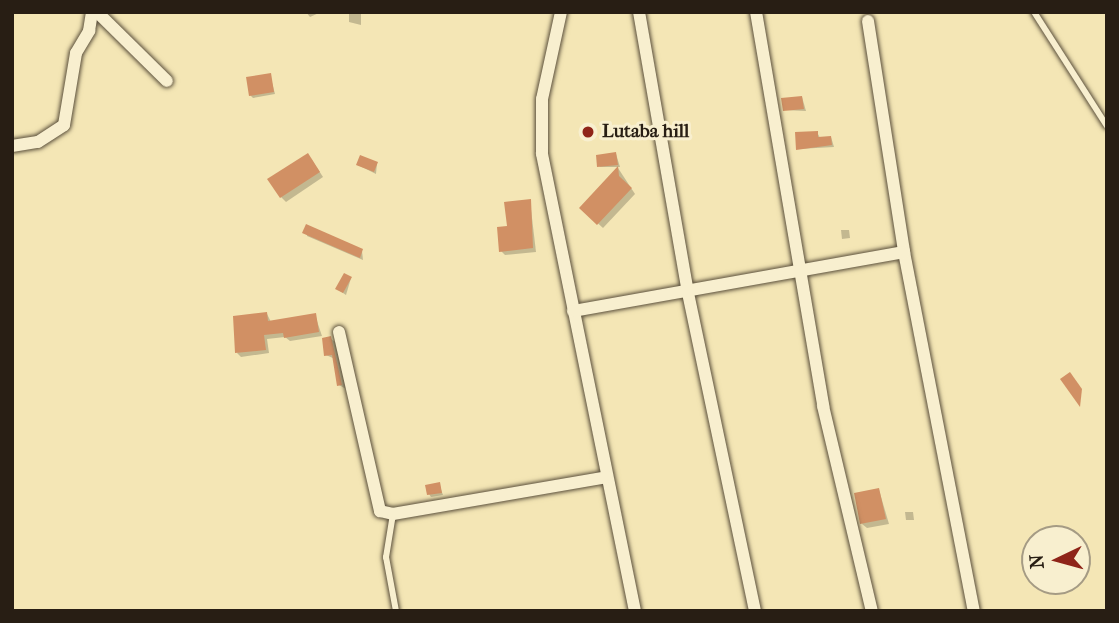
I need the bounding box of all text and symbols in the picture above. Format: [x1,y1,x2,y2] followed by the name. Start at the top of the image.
[602,121,689,143] place label: Lutaba hill
[580,124,596,140] marker: Lutaba hill
[1021,525,1091,595] north arrow
[1025,554,1049,570] text: N

